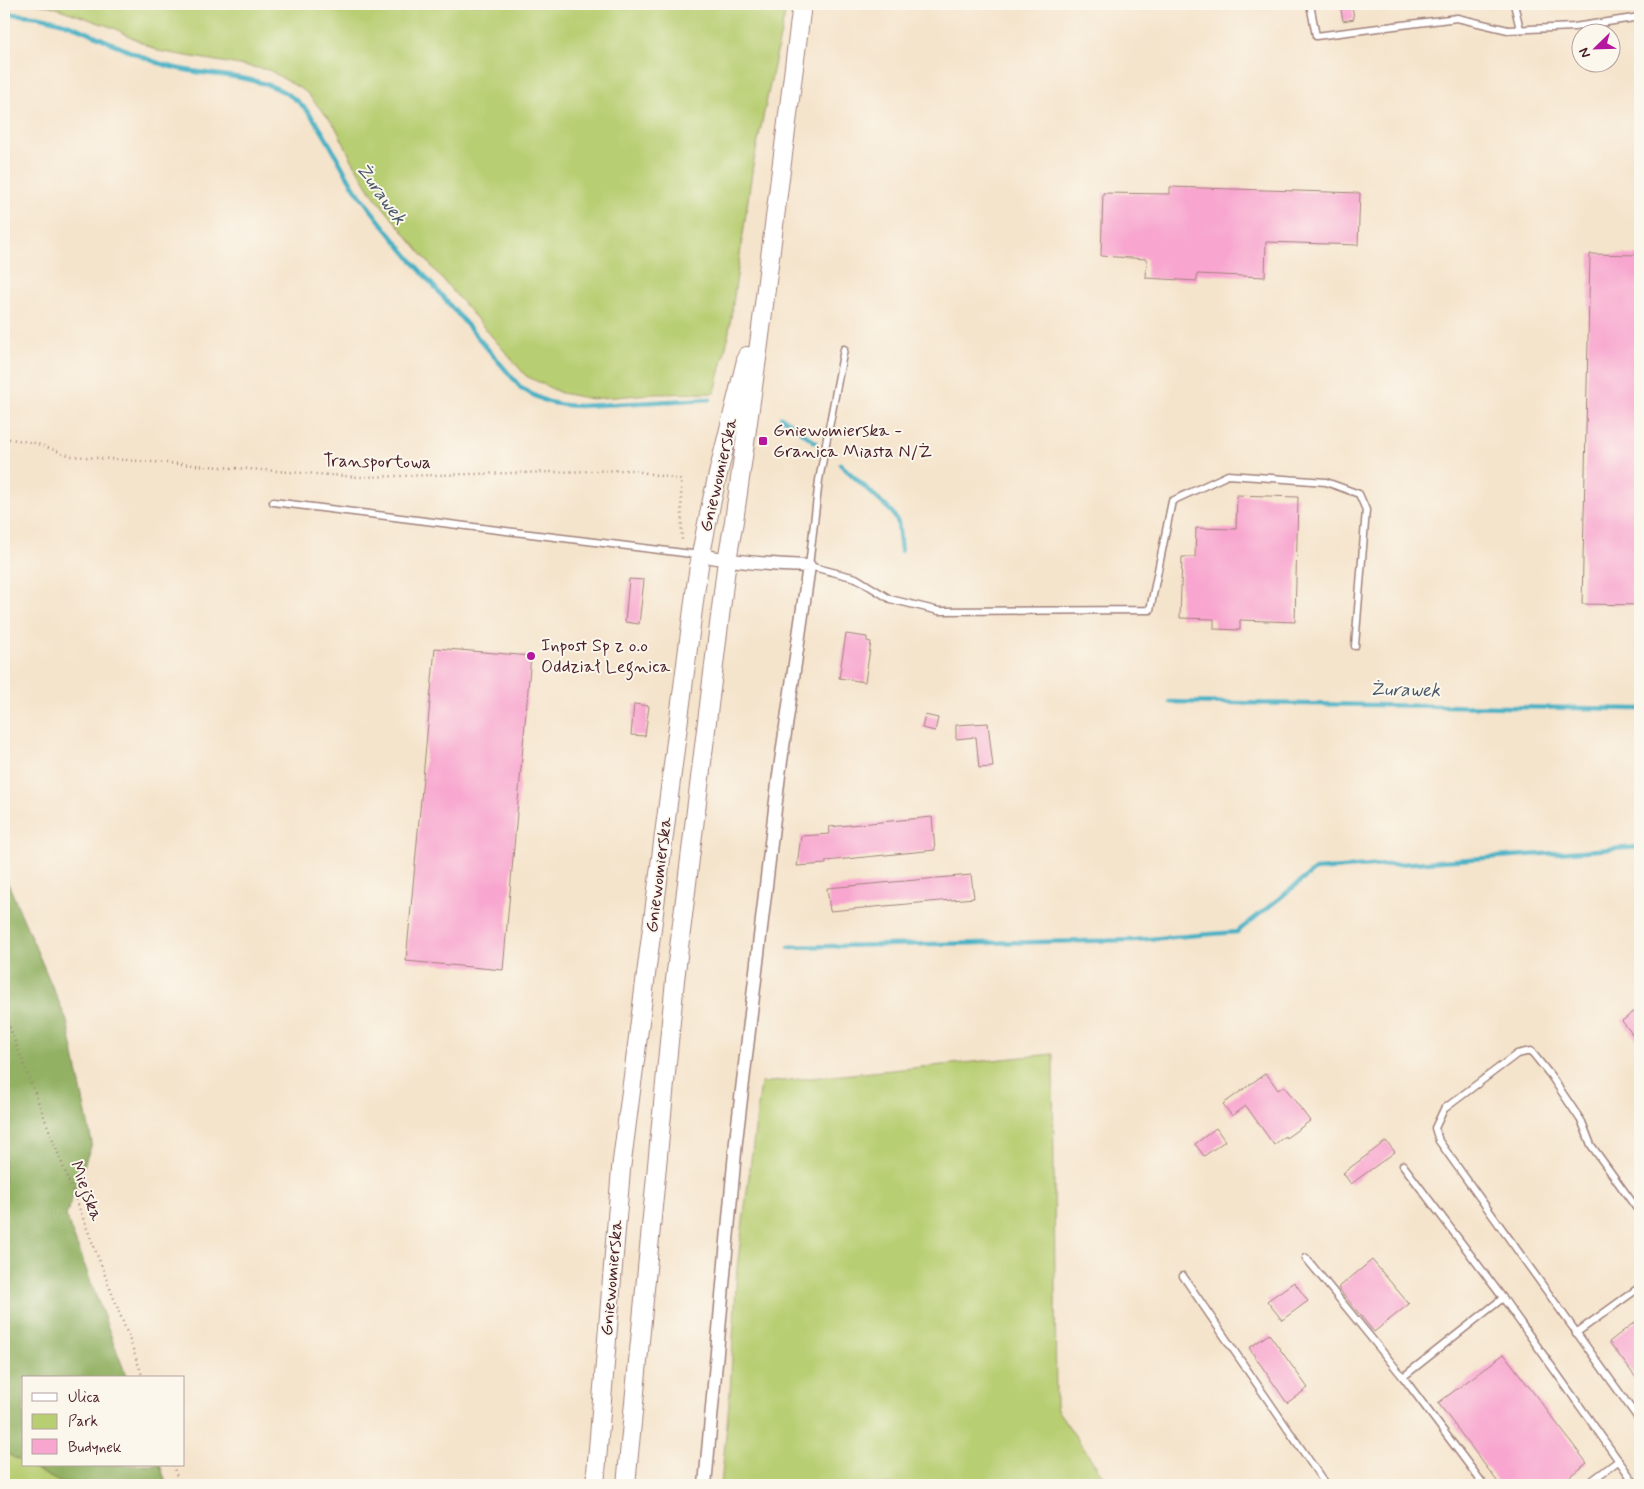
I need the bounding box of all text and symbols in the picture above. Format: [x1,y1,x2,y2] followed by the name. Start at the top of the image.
[1572,22,1622,72] north arrow
[1575,45,1595,60] text: N
[350,158,412,230] water label: Żurawek
[694,415,744,534] street label: Gniewomierska
[773,419,932,464] place label: Gniewomierska - Granica Miasta N/Ż
[757,435,769,447] marker: Gniewomierska - Granica Miasta N/Ż
[323,449,431,475] street label: Transportowa
[541,634,670,681] place label: Inpost Sp z o.o Oddział Legnica
[525,650,537,662] marker: Inpost Sp z o.o Oddział Legnica
[1369,677,1441,703] water label: Żurawek
[640,816,678,934] street label: Gniewomierska
[64,1158,108,1224] street label: Miejska
[595,1219,629,1337] street label: Gniewomierska
[22,1376,185,1466] legend
[68,1388,101,1408] text: Ulica
[68,1412,98,1432] text: Park
[68,1438,122,1458] text: Budynek

